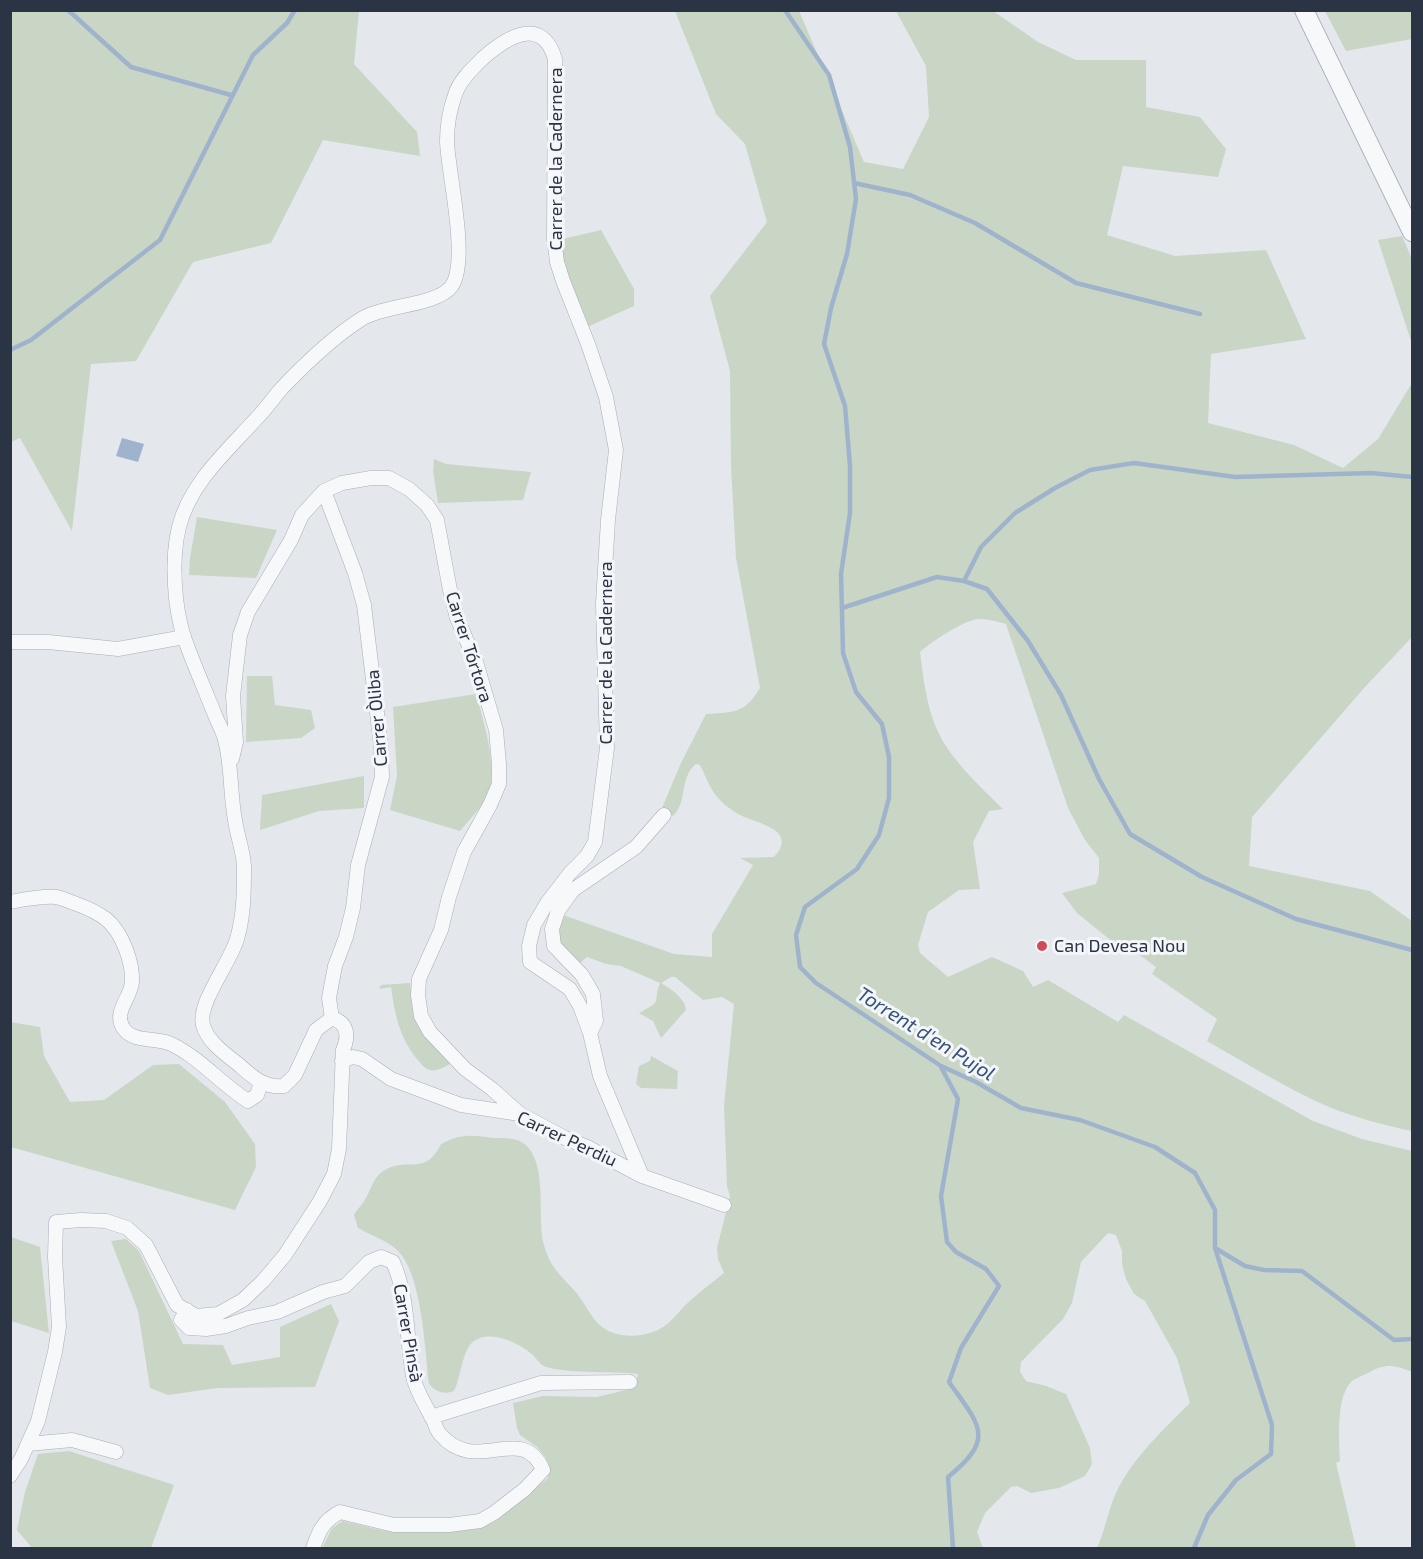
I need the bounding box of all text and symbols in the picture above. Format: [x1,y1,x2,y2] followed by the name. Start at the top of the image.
[545,67,567,251] street label: Carrer de la Cadernera
[595,561,617,745] street label: Carrer de la Cadernera
[441,589,497,705] street label: Carrer Tórtora
[362,669,392,767] street label: Carrer Òliba
[1054,935,1185,957] place label: Can Devesa Nou
[1035,939,1049,953] marker: Can Devesa Nou
[853,982,999,1086] water label: Torrent d'en Pujol
[514,1106,620,1172] street label: Carrer Perdiu
[389,1282,427,1384] street label: Carrer Pinsà

